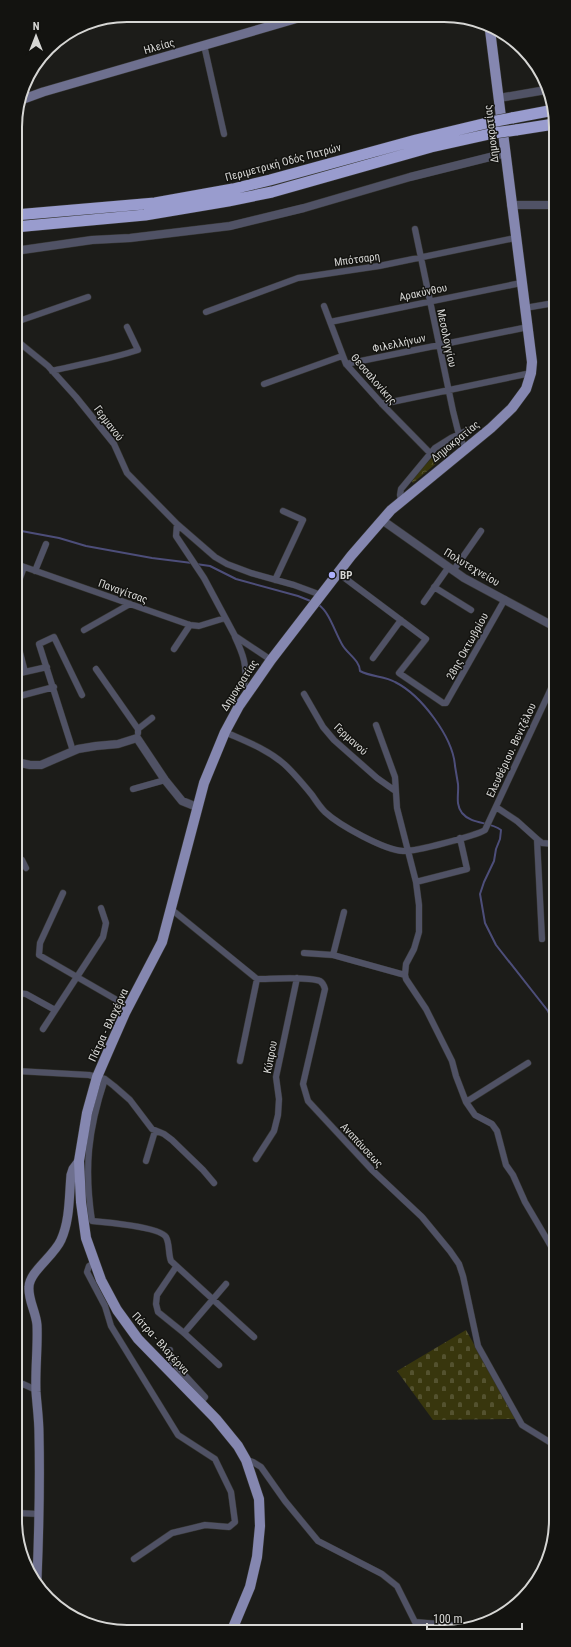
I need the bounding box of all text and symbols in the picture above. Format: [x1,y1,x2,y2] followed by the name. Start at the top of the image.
[16,16,56,56] north arrow
[33,20,40,33] text: N
[142,36,176,57] street label: Ηλείας
[481,104,502,164] street label: Δημοκρατίας
[224,141,343,184] street label: Περιμετρική Οδός Πατρών
[333,250,381,269] street label: Μπότσαρη
[398,281,448,304] street label: Αρακύνθου
[434,308,459,368] street label: Μεσολογγίου
[371,331,427,355] street label: Φιλελλήνων
[348,351,399,407] street label: Θεσσαλονίκης
[91,403,126,444] street label: Γερμανού
[428,418,482,465] street label: Δημοκρατίας
[442,546,502,589] street label: Πολυτεχνείου
[340,569,352,582] place label: BP
[327,570,337,580] marker: BP
[96,577,149,606] street label: Παναγίτσας
[444,611,491,682] street label: 28ης Οκτωβρίου
[218,657,261,713] street label: Δημοκρατίας
[484,701,539,799] street label: Ελευθέριου. Βενιζέλου
[331,721,370,758] street label: Γερμανού
[86,986,131,1064] street label: Πάτρα - Βλαχέρνα
[261,1040,280,1075] street label: Κύπρου
[338,1120,386,1170] street label: Αναπάυσεως
[129,1310,192,1377] street label: Πάτρα - Βλαχέρνα
[427,1605,522,1631] scale bar
[433,1612,463,1626] text: 100 m

